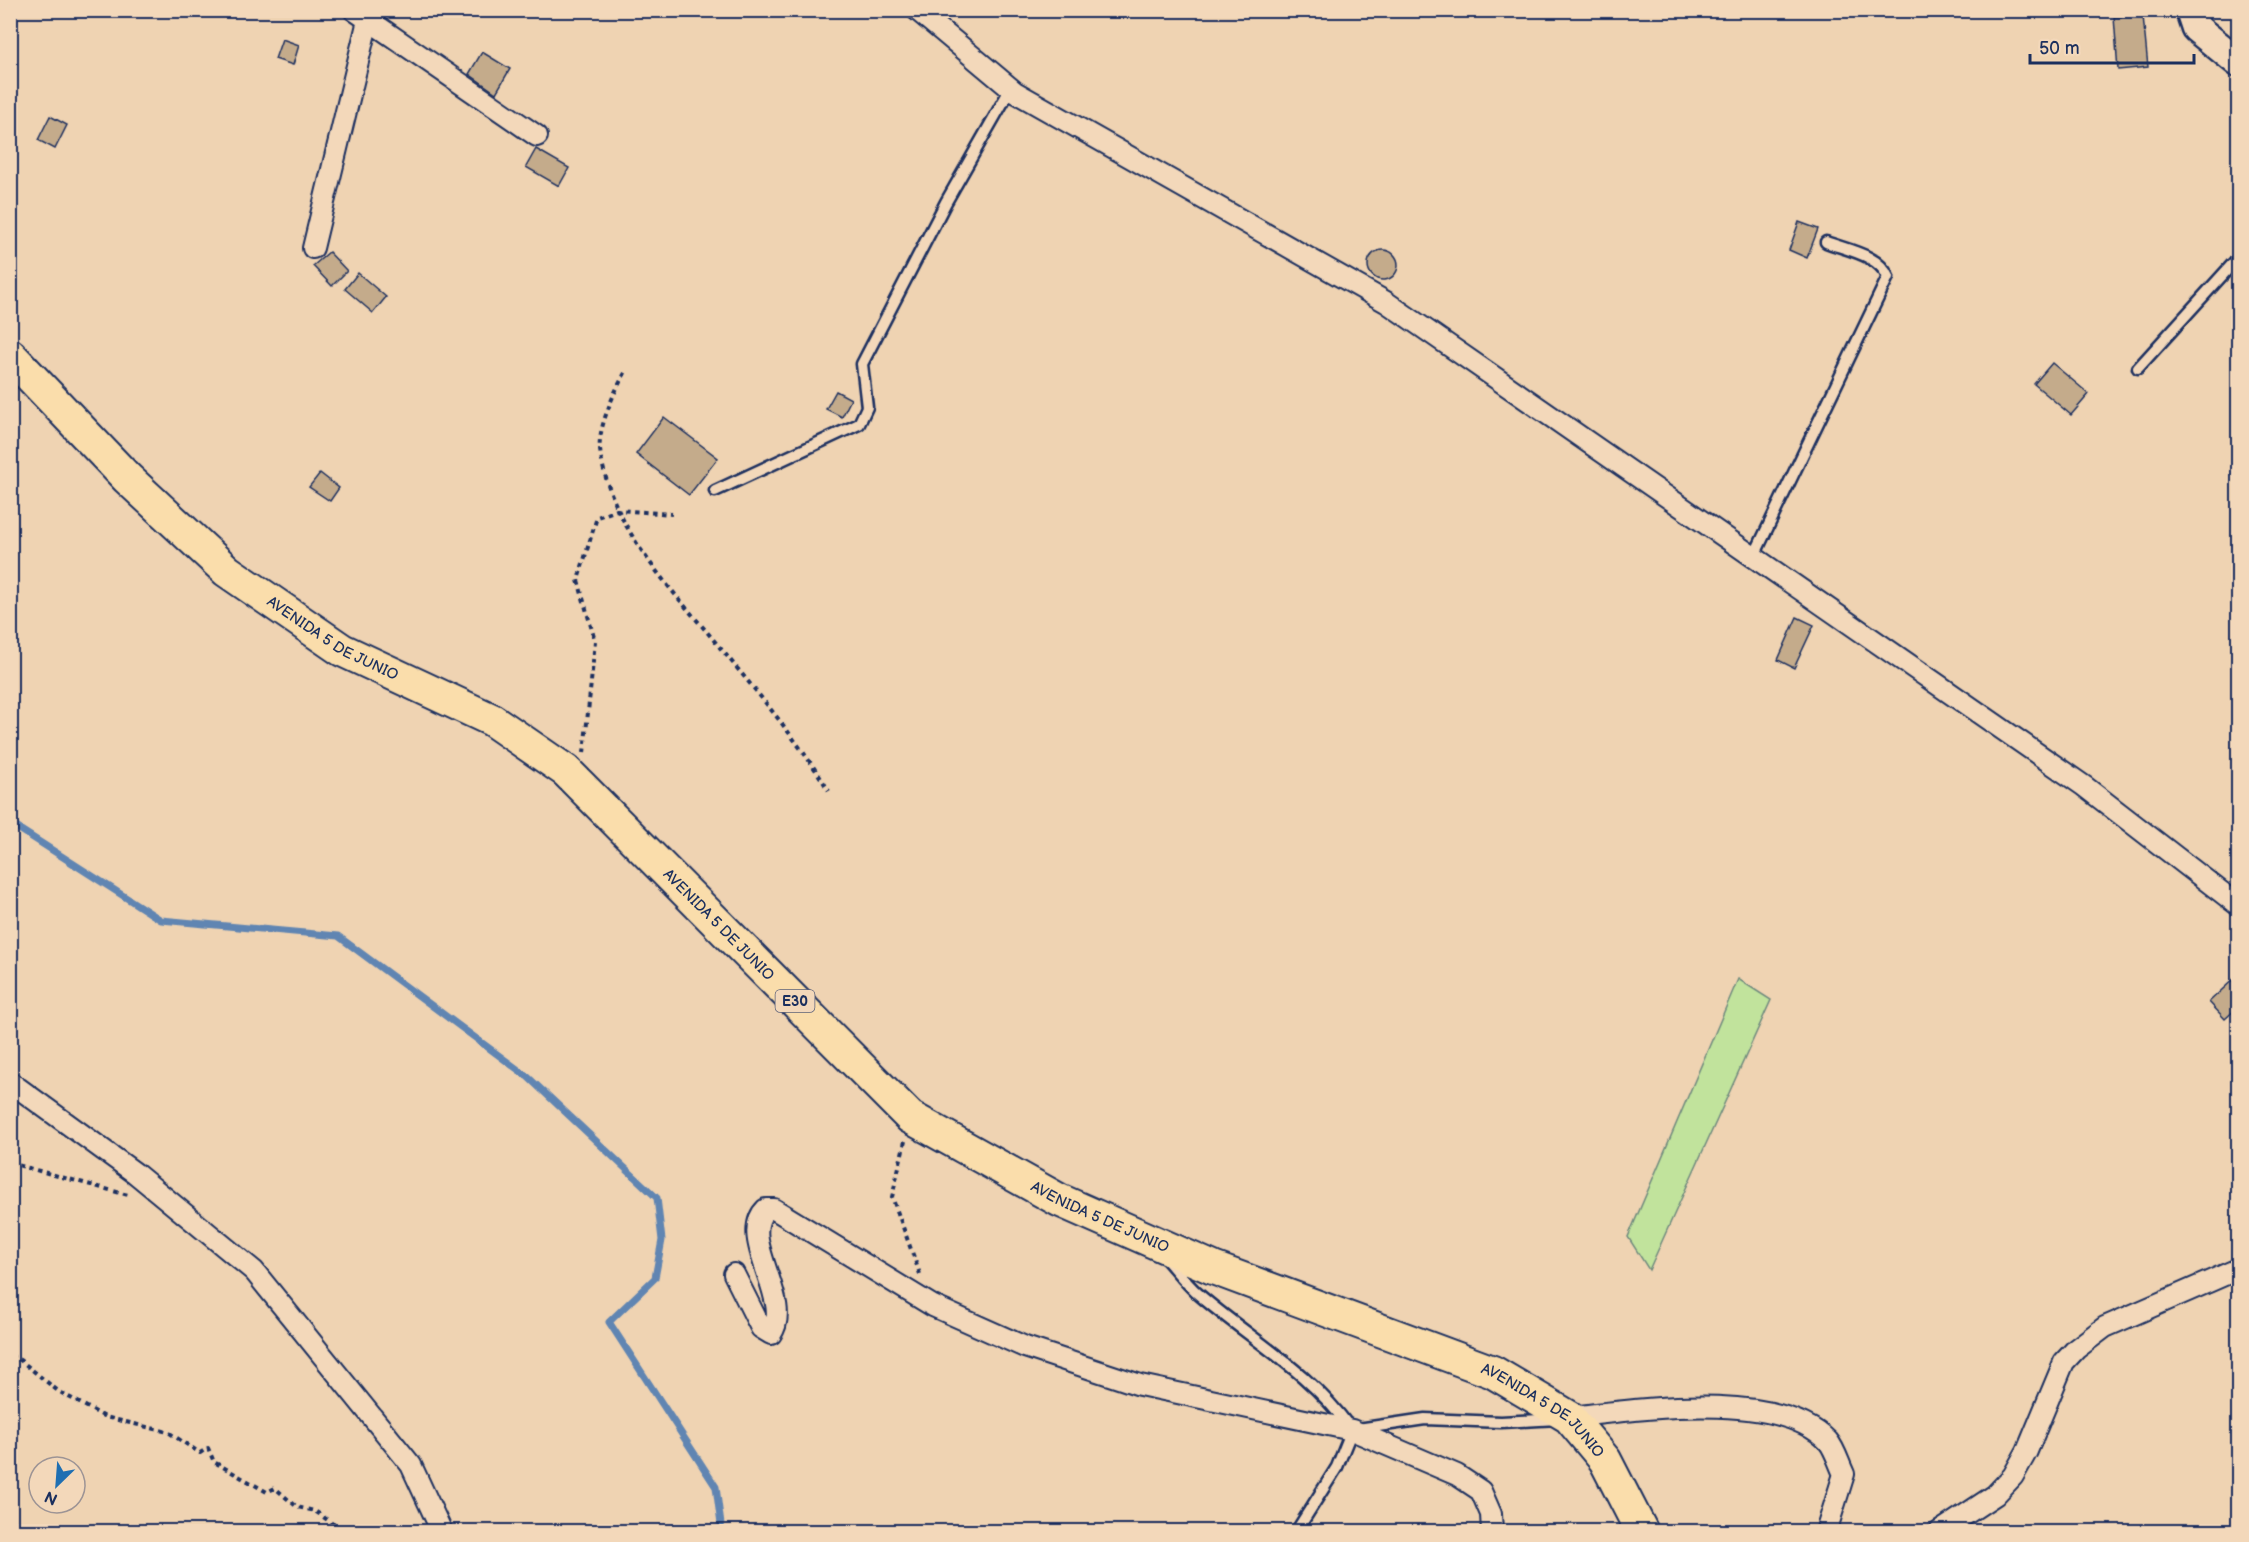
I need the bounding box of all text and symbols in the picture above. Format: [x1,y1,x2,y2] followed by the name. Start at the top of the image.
[2030,27,2194,65] scale bar
[2039,38,2080,59] text: 50 m
[263,592,401,685] street label: AVENIDA 5 DE JUNIO
[659,865,778,985] street label: AVENIDA 5 DE JUNIO
[776,990,814,1012] road number: E30
[1027,1177,1172,1257] street label: AVENIDA 5 DE JUNIO
[1479,1359,1608,1462] street label: AVENIDA 5 DE JUNIO
[27,1455,87,1515] north arrow
[42,1486,61,1508] text: N

